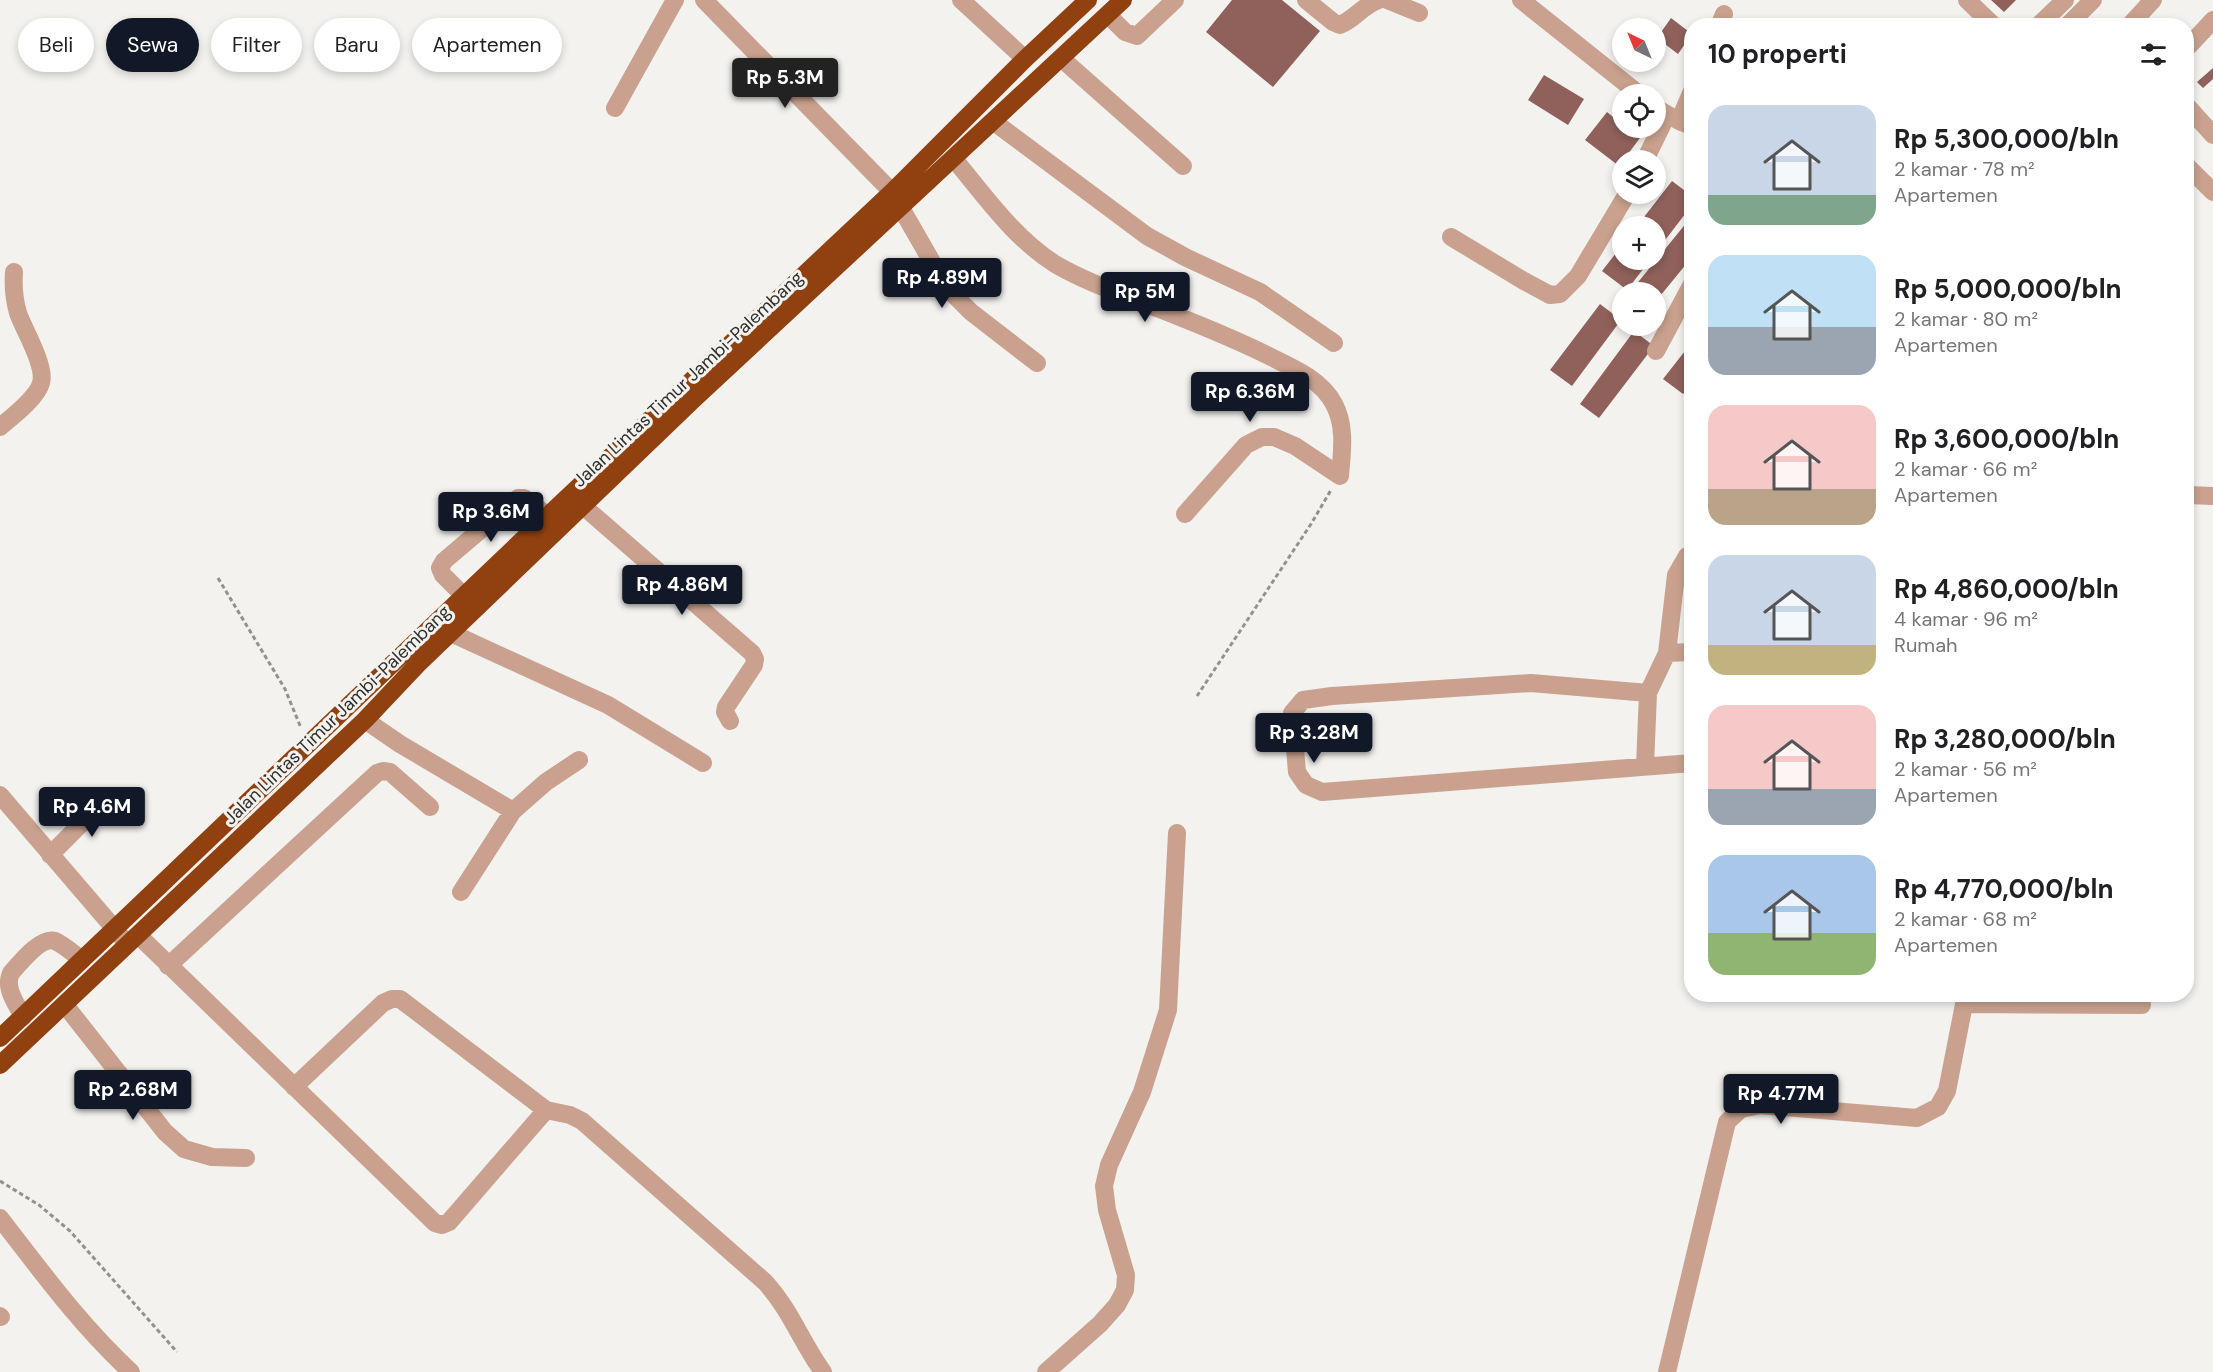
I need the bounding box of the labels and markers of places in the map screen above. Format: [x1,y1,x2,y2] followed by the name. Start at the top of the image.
[730,58,840,109] pin: Rp 5.3M
[880,258,1004,309] pin: Rp 4.89M
[1103,272,1187,323] pin: Rp 5M
[1188,372,1312,423] pin: Rp 6.36M
[436,492,546,543] pin: Rp 3.6M
[620,565,744,616] pin: Rp 4.86M
[1252,713,1376,764] pin: Rp 3.28M
[37,787,147,838] pin: Rp 4.6M
[71,1070,195,1121] pin: Rp 2.68M
[1719,1074,1843,1125] pin: Rp 4.77M

